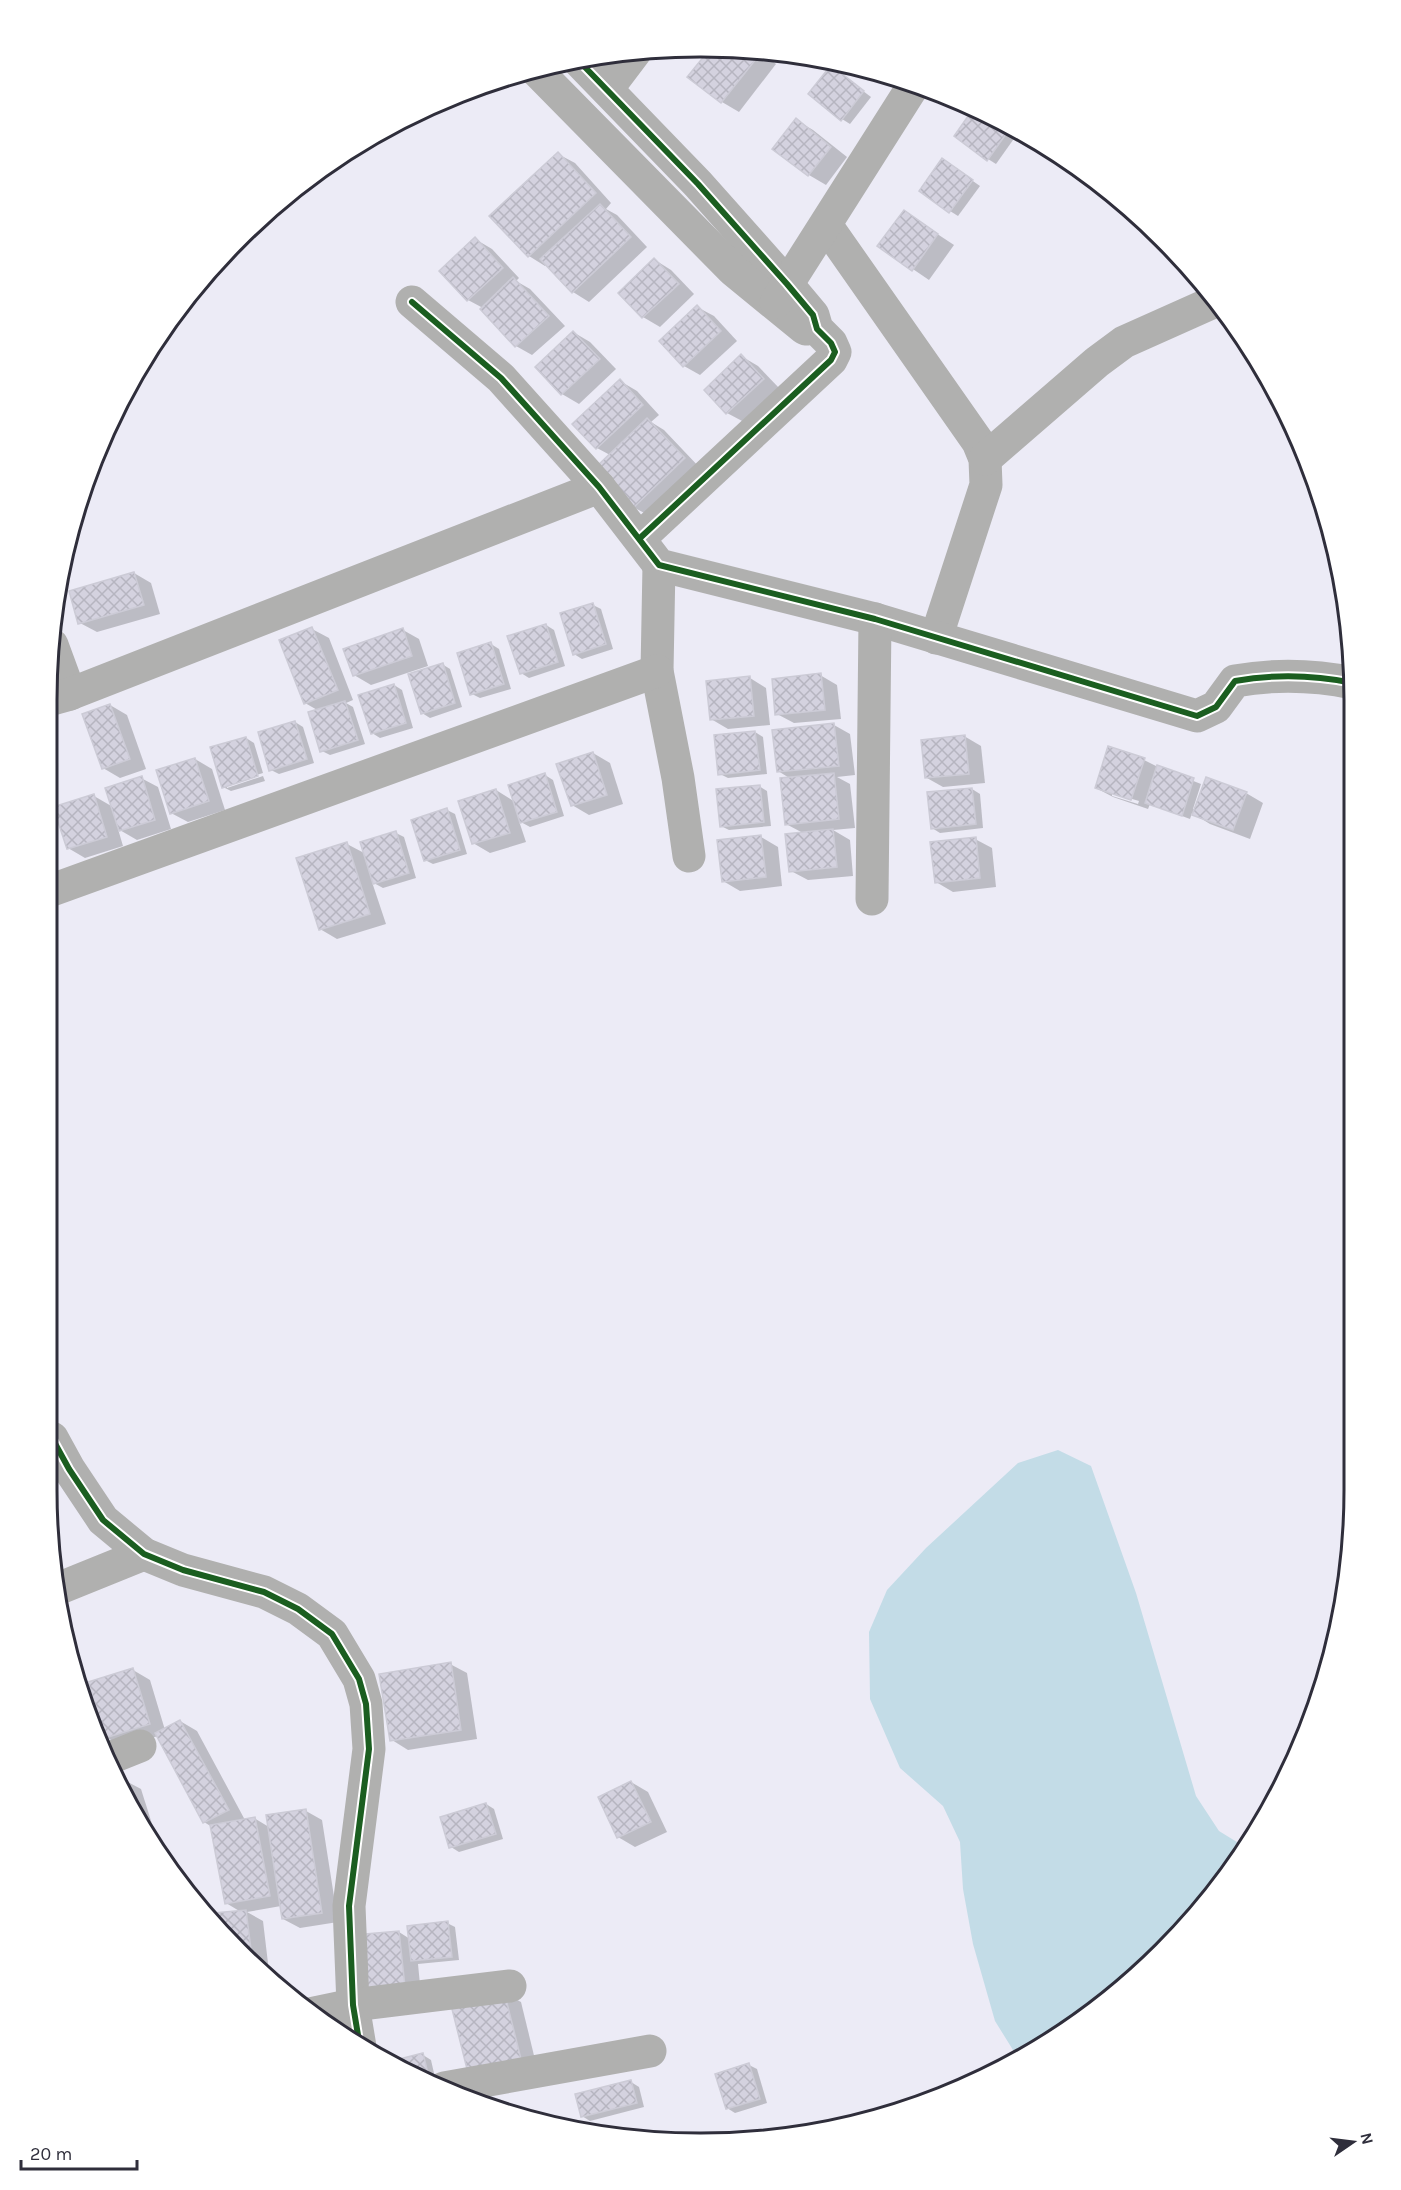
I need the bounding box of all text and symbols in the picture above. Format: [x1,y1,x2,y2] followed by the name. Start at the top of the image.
[1323,2112,1383,2172] north arrow
[1356,2131,1378,2146] text: N
[21,2133,136,2171] scale bar
[30,2143,72,2165] text: 20 m

